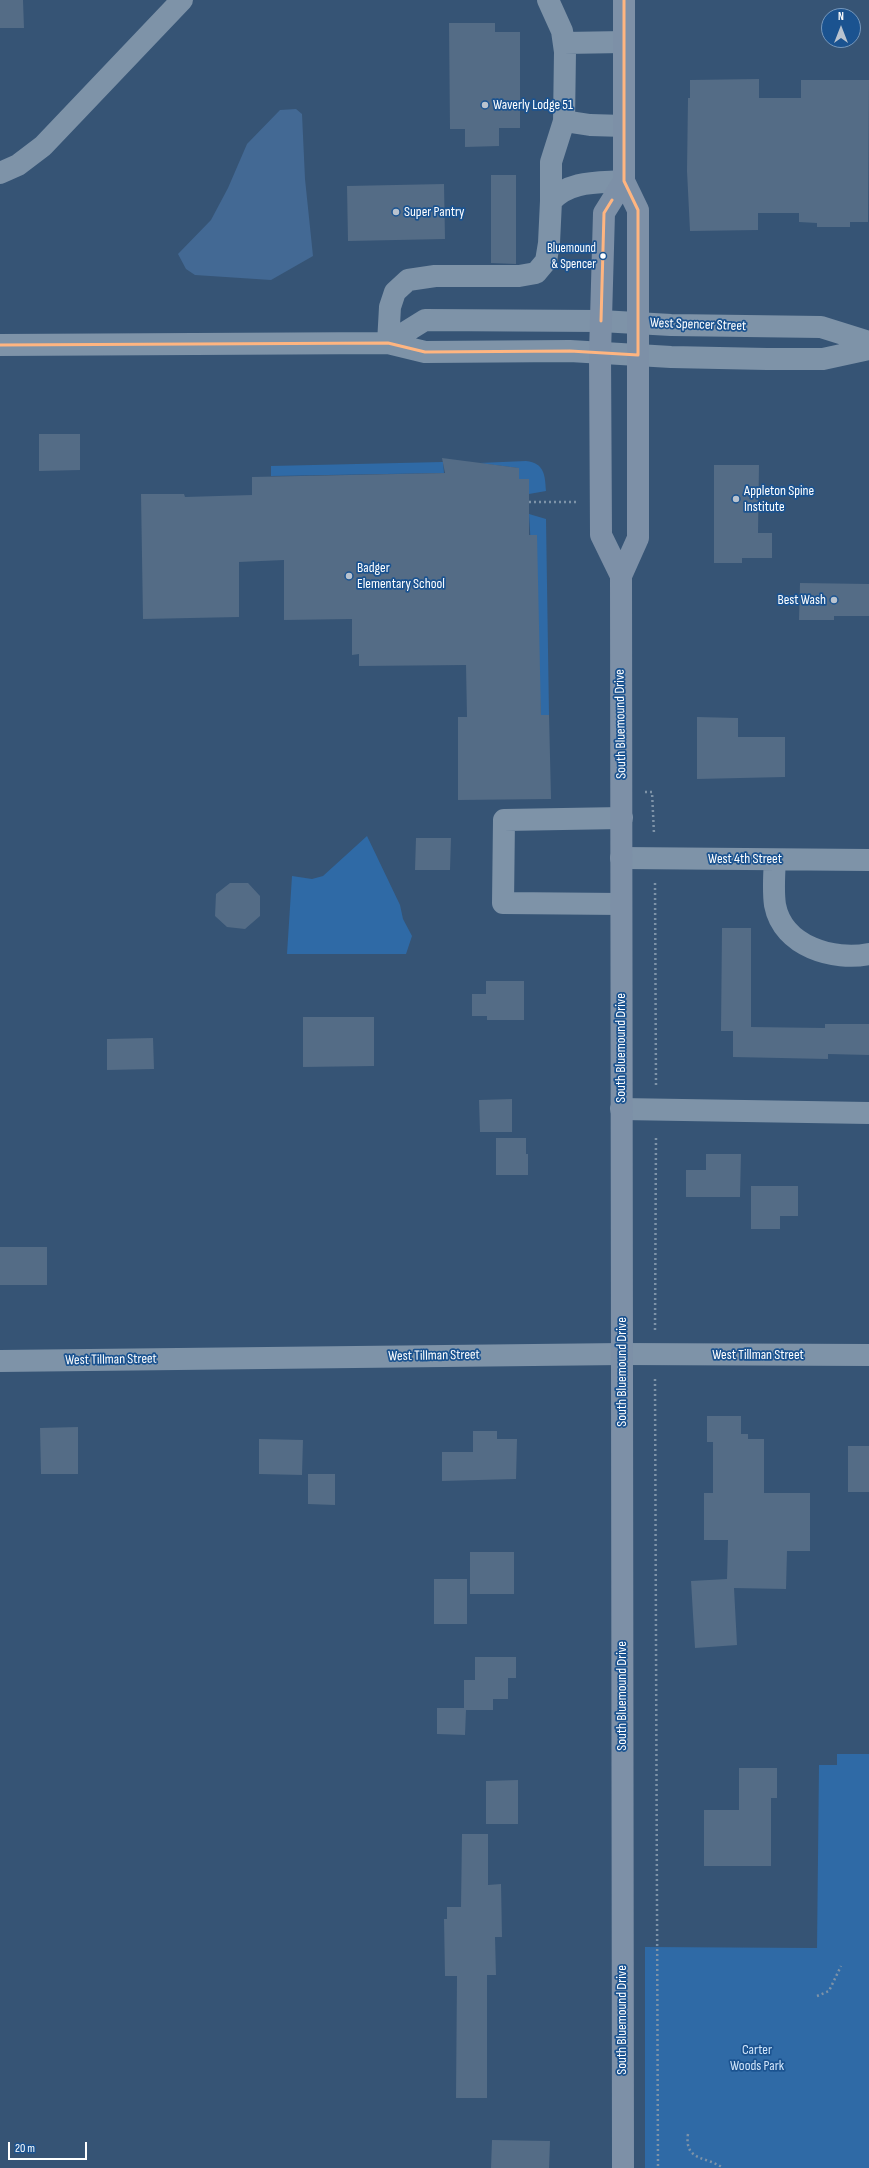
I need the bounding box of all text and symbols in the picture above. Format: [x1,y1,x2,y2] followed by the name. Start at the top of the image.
[821,8,861,48] north arrow
[838,10,844,23] text: N
[493,97,573,113] place label: Waverly Lodge 51
[480,100,490,110] marker: Waverly Lodge 51
[404,204,465,220] place label: Super Pantry
[391,207,401,217] marker: Super Pantry
[547,241,596,272] place label: Bluemound & Spencer
[598,251,608,261] marker: Bluemound & Spencer
[650,315,746,335] street label: West Spencer Street
[744,483,814,516] place label: Appleton Spine Institute
[731,494,741,504] marker: Appleton Spine Institute
[357,560,445,592] place label: Badger Elementary School
[344,571,354,581] marker: Badger Elementary School
[777,592,826,608] place label: Best Wash
[829,595,839,605] marker: Best Wash
[612,669,630,779] street label: South Bluemound Drive
[708,851,782,867] street label: West 4th Street
[613,993,629,1103] street label: South Bluemound Drive
[614,1317,630,1427] street label: South Bluemound Drive
[388,1347,480,1365] street label: West Tillman Street
[712,1347,804,1363] street label: West Tillman Street
[65,1351,157,1369] street label: West Tillman Street
[614,1641,630,1751] street label: South Bluemound Drive
[614,1965,630,2075] street label: South Bluemound Drive
[730,2042,784,2074] park label: Carter Woods Park
[10,2134,89,2160] scale bar
[15,2141,35,2156] text: 20 m

